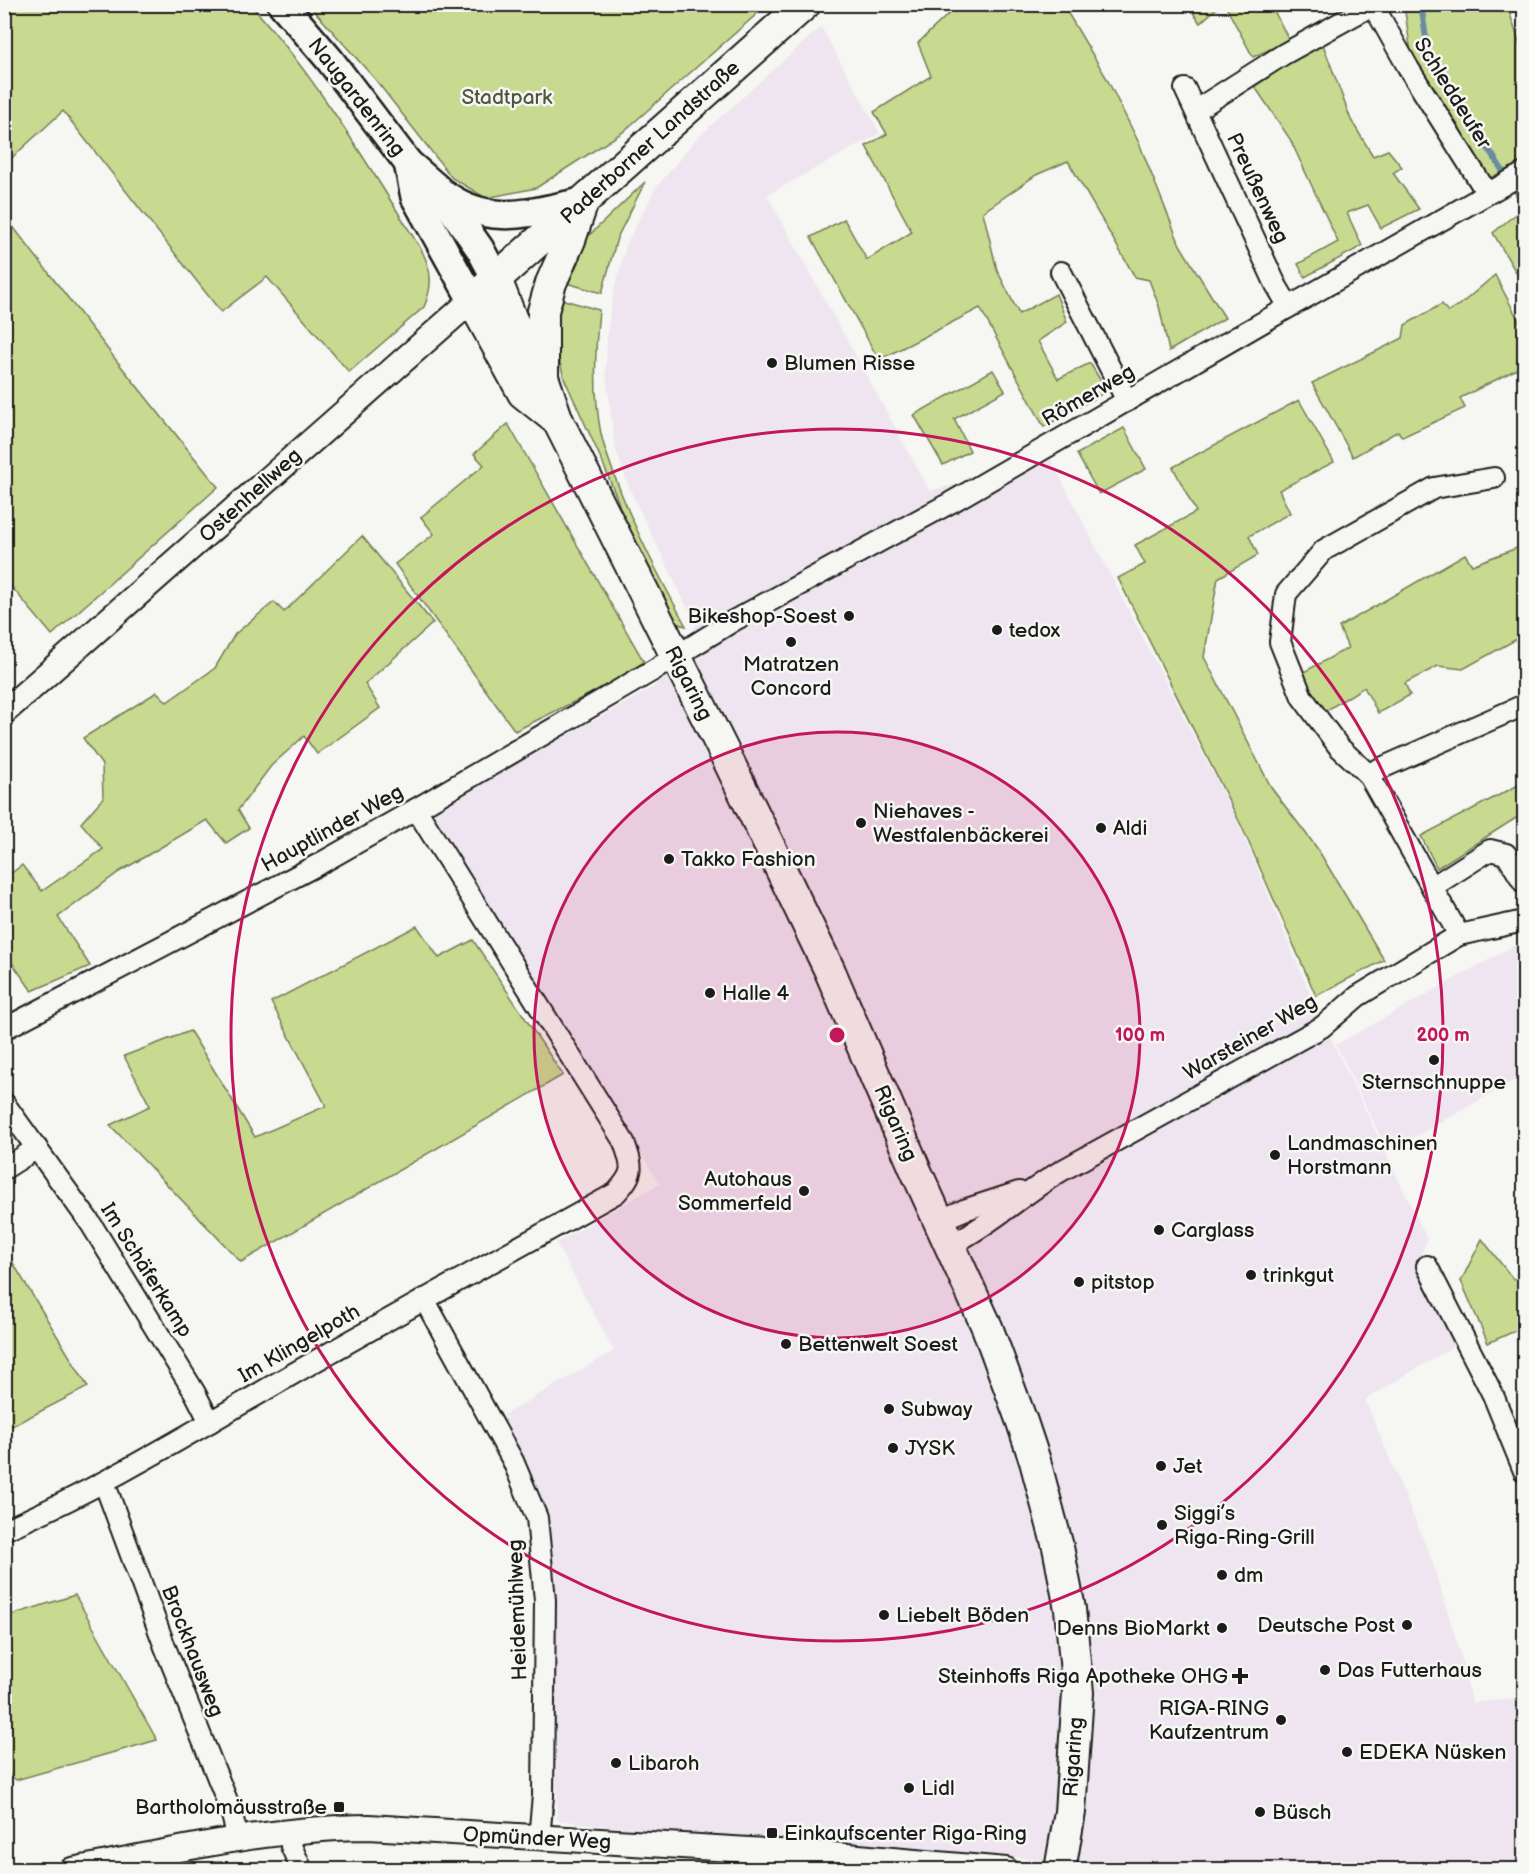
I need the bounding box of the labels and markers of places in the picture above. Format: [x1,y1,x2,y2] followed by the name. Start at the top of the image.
[784,351,915,376] place label: Blumen Risse
[765,356,779,370] marker: Blumen Risse
[688,604,838,629] place label: Bikeshop-Soest
[842,609,856,623] marker: Bikeshop-Soest
[1009,618,1061,643] place label: tedox
[990,623,1004,637] marker: tedox
[784,635,798,649] marker: Matratzen Concord
[743,652,839,701] place label: Matratzen Concord
[873,799,1049,848] place label: Niehaves - Westfalenbäckerei
[854,816,868,830] marker: Niehaves - Westfalenbäckerei
[1113,816,1147,841] place label: Aldi
[1094,821,1108,835] marker: Aldi
[681,847,816,872] place label: Takko Fashion
[662,852,676,866] marker: Takko Fashion
[722,981,790,1006] place label: Halle 4
[703,986,717,1000] marker: Halle 4
[827,1025,847,1045] centre of rings
[1427,1053,1441,1067] marker: Sternschnuppe
[1362,1070,1506,1095] place label: Sternschnuppe
[1287,1131,1438,1180] place label: Landmaschinen Horstmann
[1268,1148,1282,1162] marker: Landmaschinen Horstmann
[678,1167,792,1216] place label: Autohaus Sommerfeld
[797,1184,811,1198] marker: Autohaus Sommerfeld
[1171,1218,1254,1243] place label: Carglass
[1152,1223,1166,1237] marker: Carglass
[1263,1263,1335,1288] place label: trinkgut
[1244,1268,1258,1282] marker: trinkgut
[1091,1270,1155,1295] place label: pitstop
[1072,1275,1086,1289] marker: pitstop
[798,1332,958,1357] place label: Bettenwelt Soest
[779,1337,793,1351] marker: Bettenwelt Soest
[901,1397,973,1422] place label: Subway
[882,1402,896,1416] marker: Subway
[905,1436,955,1461] place label: JYSK
[886,1441,900,1455] marker: JYSK
[1173,1454,1203,1479] place label: Jet
[1154,1459,1168,1473] marker: Jet
[1174,1501,1315,1550] place label: Siggi’s Riga-Ring-Grill
[1155,1518,1169,1532] marker: Siggi’s Riga-Ring-Grill
[1234,1563,1263,1588] place label: dm
[1215,1568,1229,1582] marker: dm
[896,1603,1029,1628] place label: Liebelt Böden
[877,1608,891,1622] marker: Liebelt Böden
[1257,1613,1396,1638] place label: Deutsche Post
[1057,1616,1211,1641] place label: Denns BioMarkt
[1400,1618,1414,1632] marker: Deutsche Post
[1215,1621,1229,1635] marker: Denns BioMarkt
[1337,1658,1482,1683] place label: Das Futterhaus
[1318,1663,1332,1677] marker: Das Futterhaus
[938,1664,1228,1689] place label: Steinhoffs Riga Apotheke OHG
[1233,1669,1247,1683] marker: Steinhoffs Riga Apotheke OHG
[1149,1696,1269,1745] place label: RIGA-RING Kaufzentrum
[1274,1713,1288,1727] marker: RIGA-RING Kaufzentrum
[1359,1740,1506,1765] place label: EDEKA Nüsken
[1340,1745,1354,1759] marker: EDEKA Nüsken
[628,1751,699,1776] place label: Libaroh
[609,1756,623,1770] marker: Libaroh
[921,1776,955,1801] place label: Lidl
[902,1781,916,1795] marker: Lidl
[135,1795,327,1820] place label: Bartholomäusstraße
[332,1800,346,1814] marker: Bartholomäusstraße
[1272,1800,1331,1825] place label: Büsch
[1253,1805,1267,1819] marker: Büsch
[784,1821,1027,1846] place label: Einkaufscenter Riga-Ring
[765,1826,779,1840] marker: Einkaufscenter Riga-Ring

